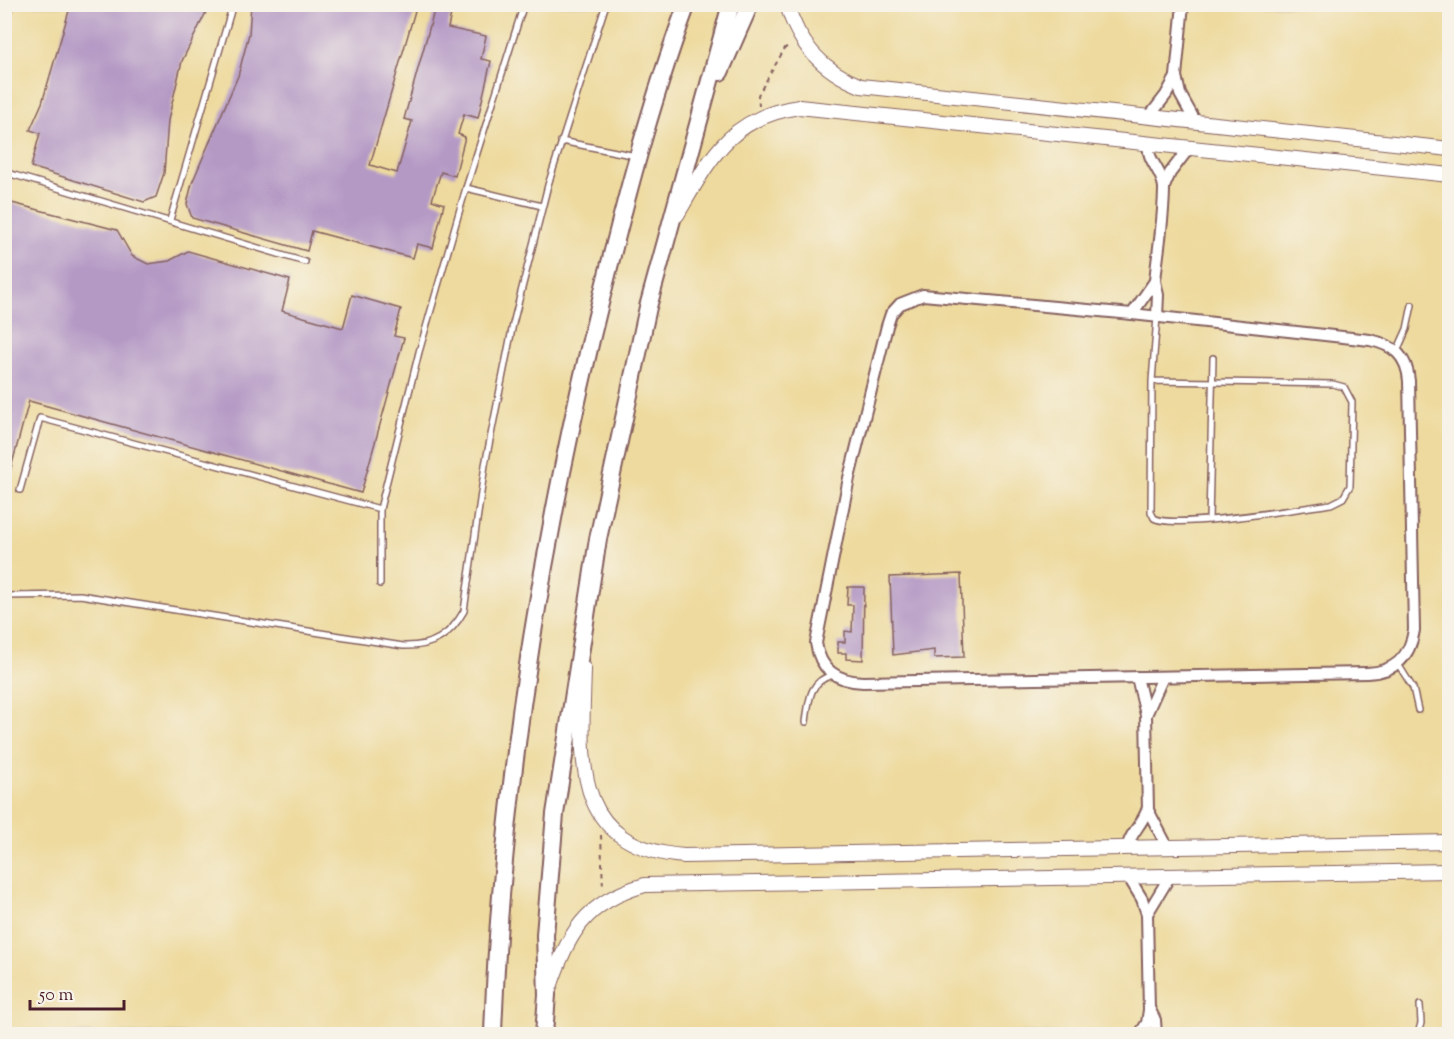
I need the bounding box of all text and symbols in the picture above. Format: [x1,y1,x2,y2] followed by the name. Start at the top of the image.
[30,973,124,1011] scale bar
[38,983,74,1009] text: 50 m

